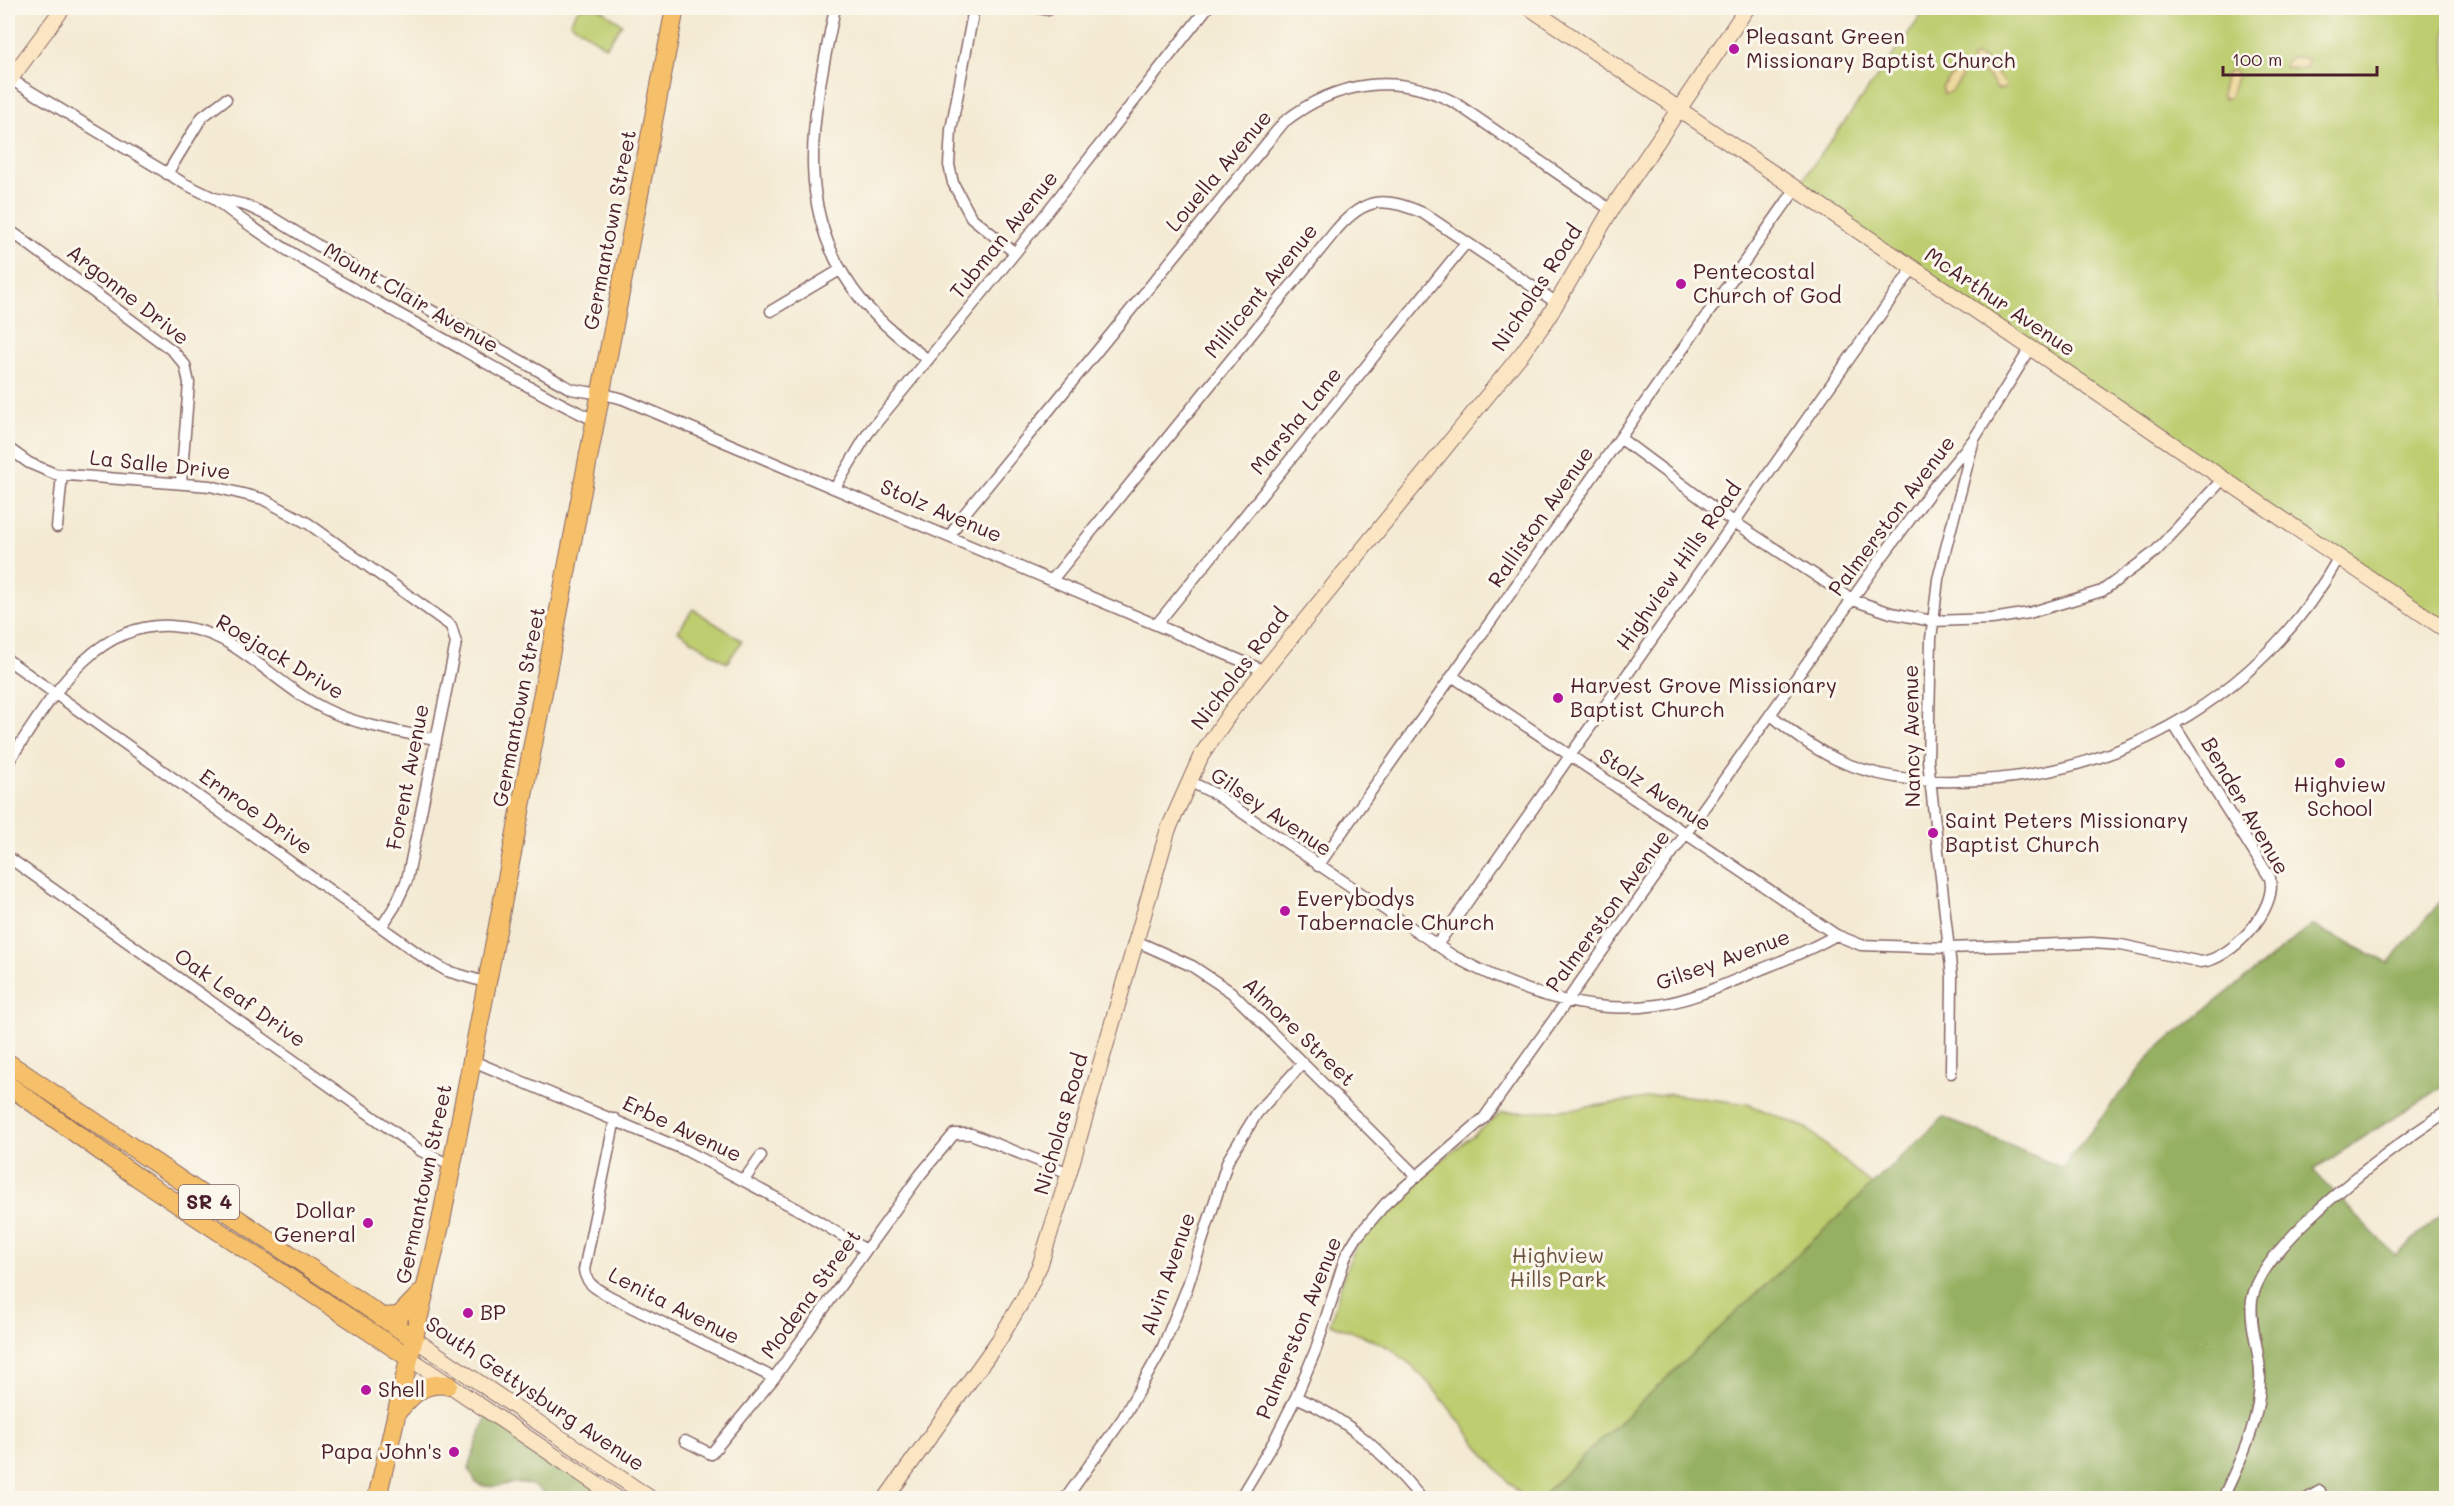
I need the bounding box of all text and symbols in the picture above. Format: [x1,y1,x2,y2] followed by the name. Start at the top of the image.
[1746,22,2015,73] place label: Pleasant Green Missionary Baptist Church
[2223,39,2378,77] scale bar
[1727,42,1741,56] marker: Pleasant Green Missionary Baptist Church
[2232,47,2282,71] text: 100 m
[1159,104,1277,237] street label: Louella Avenue
[576,127,641,332] street label: Germantown Street
[943,164,1063,304] street label: Tubman Avenue
[1197,217,1322,363] street label: Millicent Avenue
[1485,219,1587,356] street label: Nicholas Road
[319,236,504,358] street label: Mount Clair Avenue
[62,238,196,350] street label: Argonne Drive
[1920,240,2082,361] street label: McArthur Avenue
[1693,257,1841,308] place label: Pentecostal Church of God
[1674,277,1688,291] marker: Pentecostal Church of God
[1243,361,1347,479] street label: Marsha Lane
[1822,429,1960,601] street label: Palmerston Avenue
[1481,440,1599,592] street label: Ralliston Avenue
[88,443,232,484] street label: La Salle Drive
[877,472,1007,547] street label: Stolz Avenue
[1609,475,1746,655] street label: Highview Hills Road
[1184,602,1294,735] street label: Nicholas Road
[485,604,550,809] street label: Germantown Street
[212,607,350,705] street label: Roejack Drive
[1896,664,1925,808] street label: Nancy Avenue
[1570,671,1837,722] place label: Harvest Grove Missionary Baptist Church
[1551,691,1565,705] marker: Harvest Grove Missionary Baptist Church
[379,701,434,852] street label: Forent Avenue
[2196,732,2296,879] street label: Bender Avenue
[1594,741,1717,836] street label: Stolz Avenue
[2333,756,2347,770] marker: Highview School
[1206,760,1338,861] street label: Gilsey Avenue
[195,762,319,860] street label: Ernroe Drive
[2294,770,2386,821] place label: Highview School
[1945,806,2188,857] place label: Saint Peters Missionary Baptist Church
[1539,824,1675,997] street label: Palmerston Avenue
[1926,826,1940,840] marker: Saint Peters Missionary Baptist Church
[1297,884,1494,935] place label: Everybodys Tabernacle Church
[1278,904,1292,918] marker: Everybodys Tabernacle Church
[1652,922,1793,995] street label: Gilsey Avenue
[170,941,312,1052] street label: Oak Leaf Drive
[1238,970,1362,1091] street label: Almore Street
[1026,1050,1093,1198] street label: Nicholas Road
[388,1081,457,1286] street label: Germantown Street
[619,1088,746,1167] street label: Erbe Avenue
[179,1185,239,1219] road number: SR 4
[274,1196,356,1247] place label: Dollar General
[1133,1208,1200,1339] street label: Alvin Avenue
[361,1216,375,1230] marker: Dollar General
[754,1223,866,1363] street label: Modena Street
[1249,1232,1347,1423] street label: Palmerston Avenue
[1510,1241,1606,1292] park label: Highview Hills Park
[604,1260,745,1349] street label: Lenita Avenue
[480,1298,506,1325] place label: BP
[461,1306,475,1320] marker: BP
[421,1309,651,1476] street label: South Gettysburg Avenue
[378,1375,425,1402] place label: Shell
[359,1383,373,1397] marker: Shell
[321,1437,442,1464] place label: Papa John's
[447,1445,461,1459] marker: Papa John's

